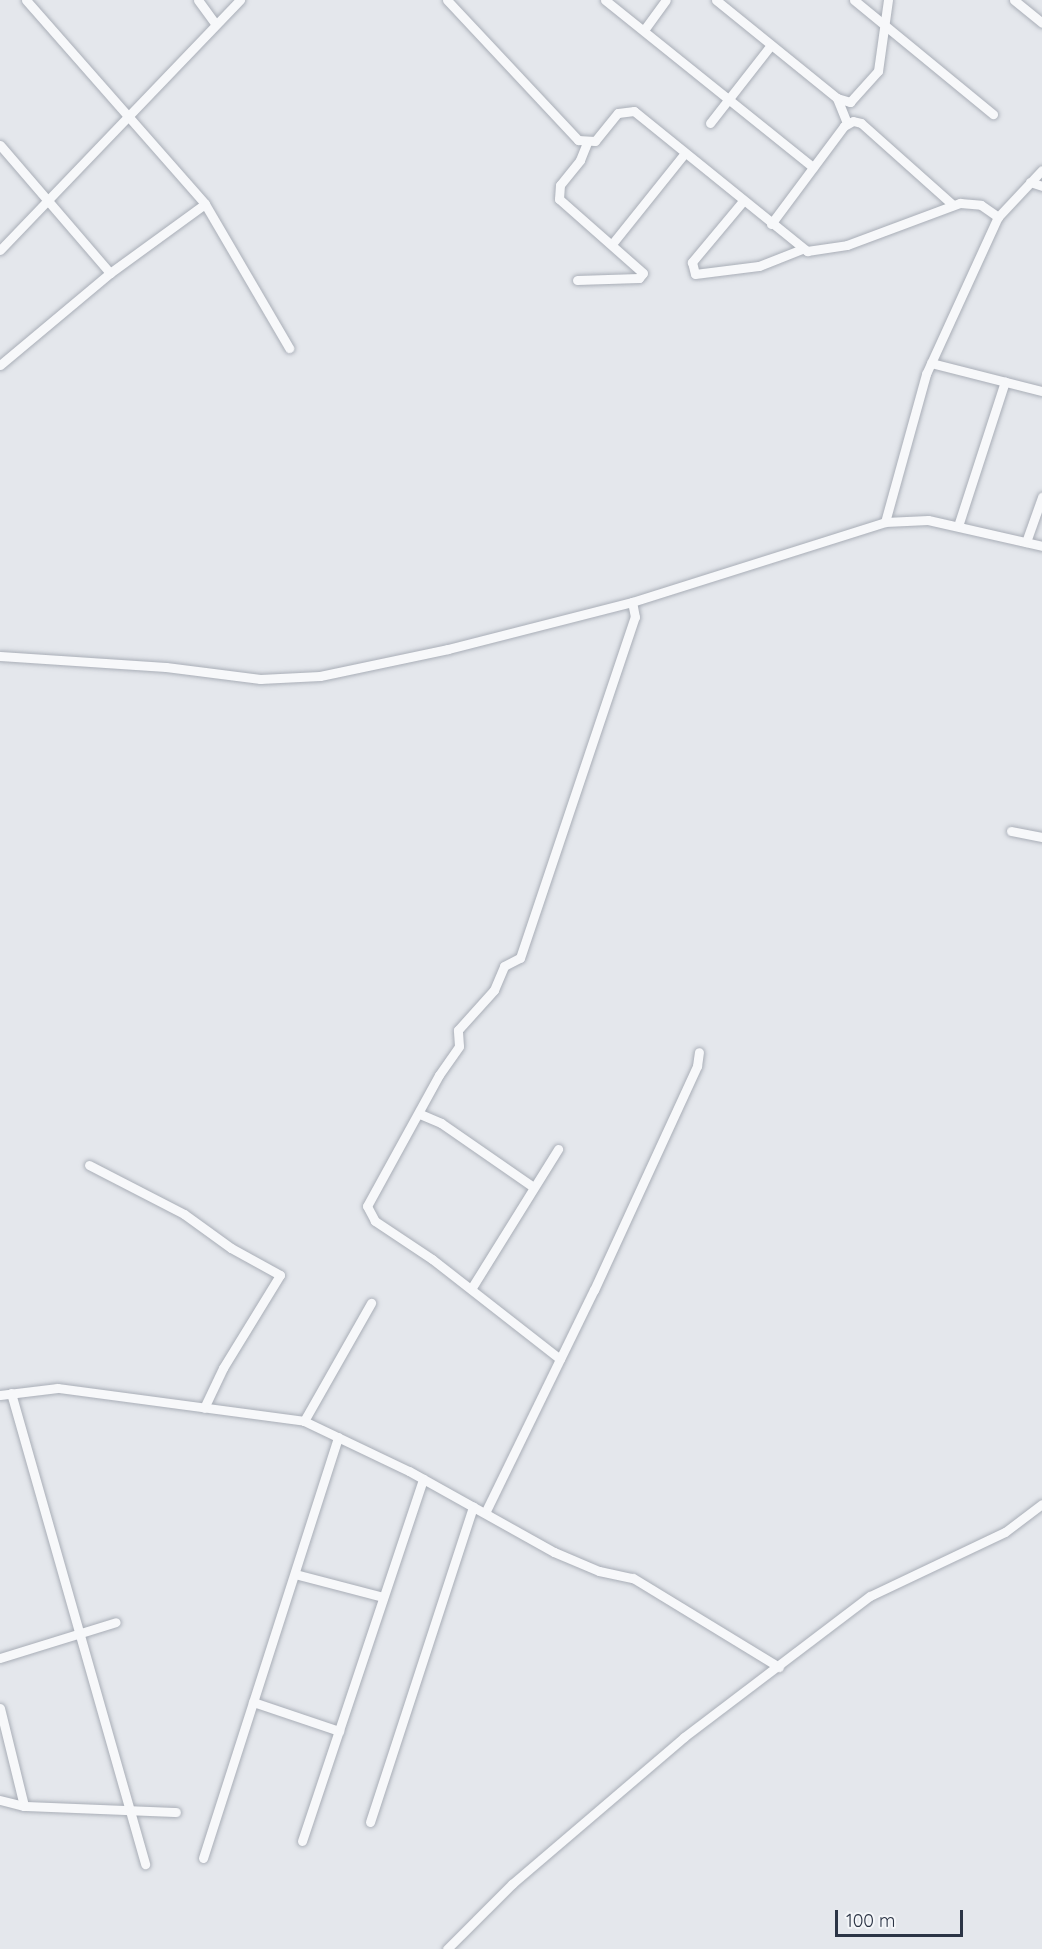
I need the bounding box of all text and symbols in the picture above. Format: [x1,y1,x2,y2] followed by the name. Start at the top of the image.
[838,1898,966,1936] scale bar
[846,1909,895,1932] text: 100 m

